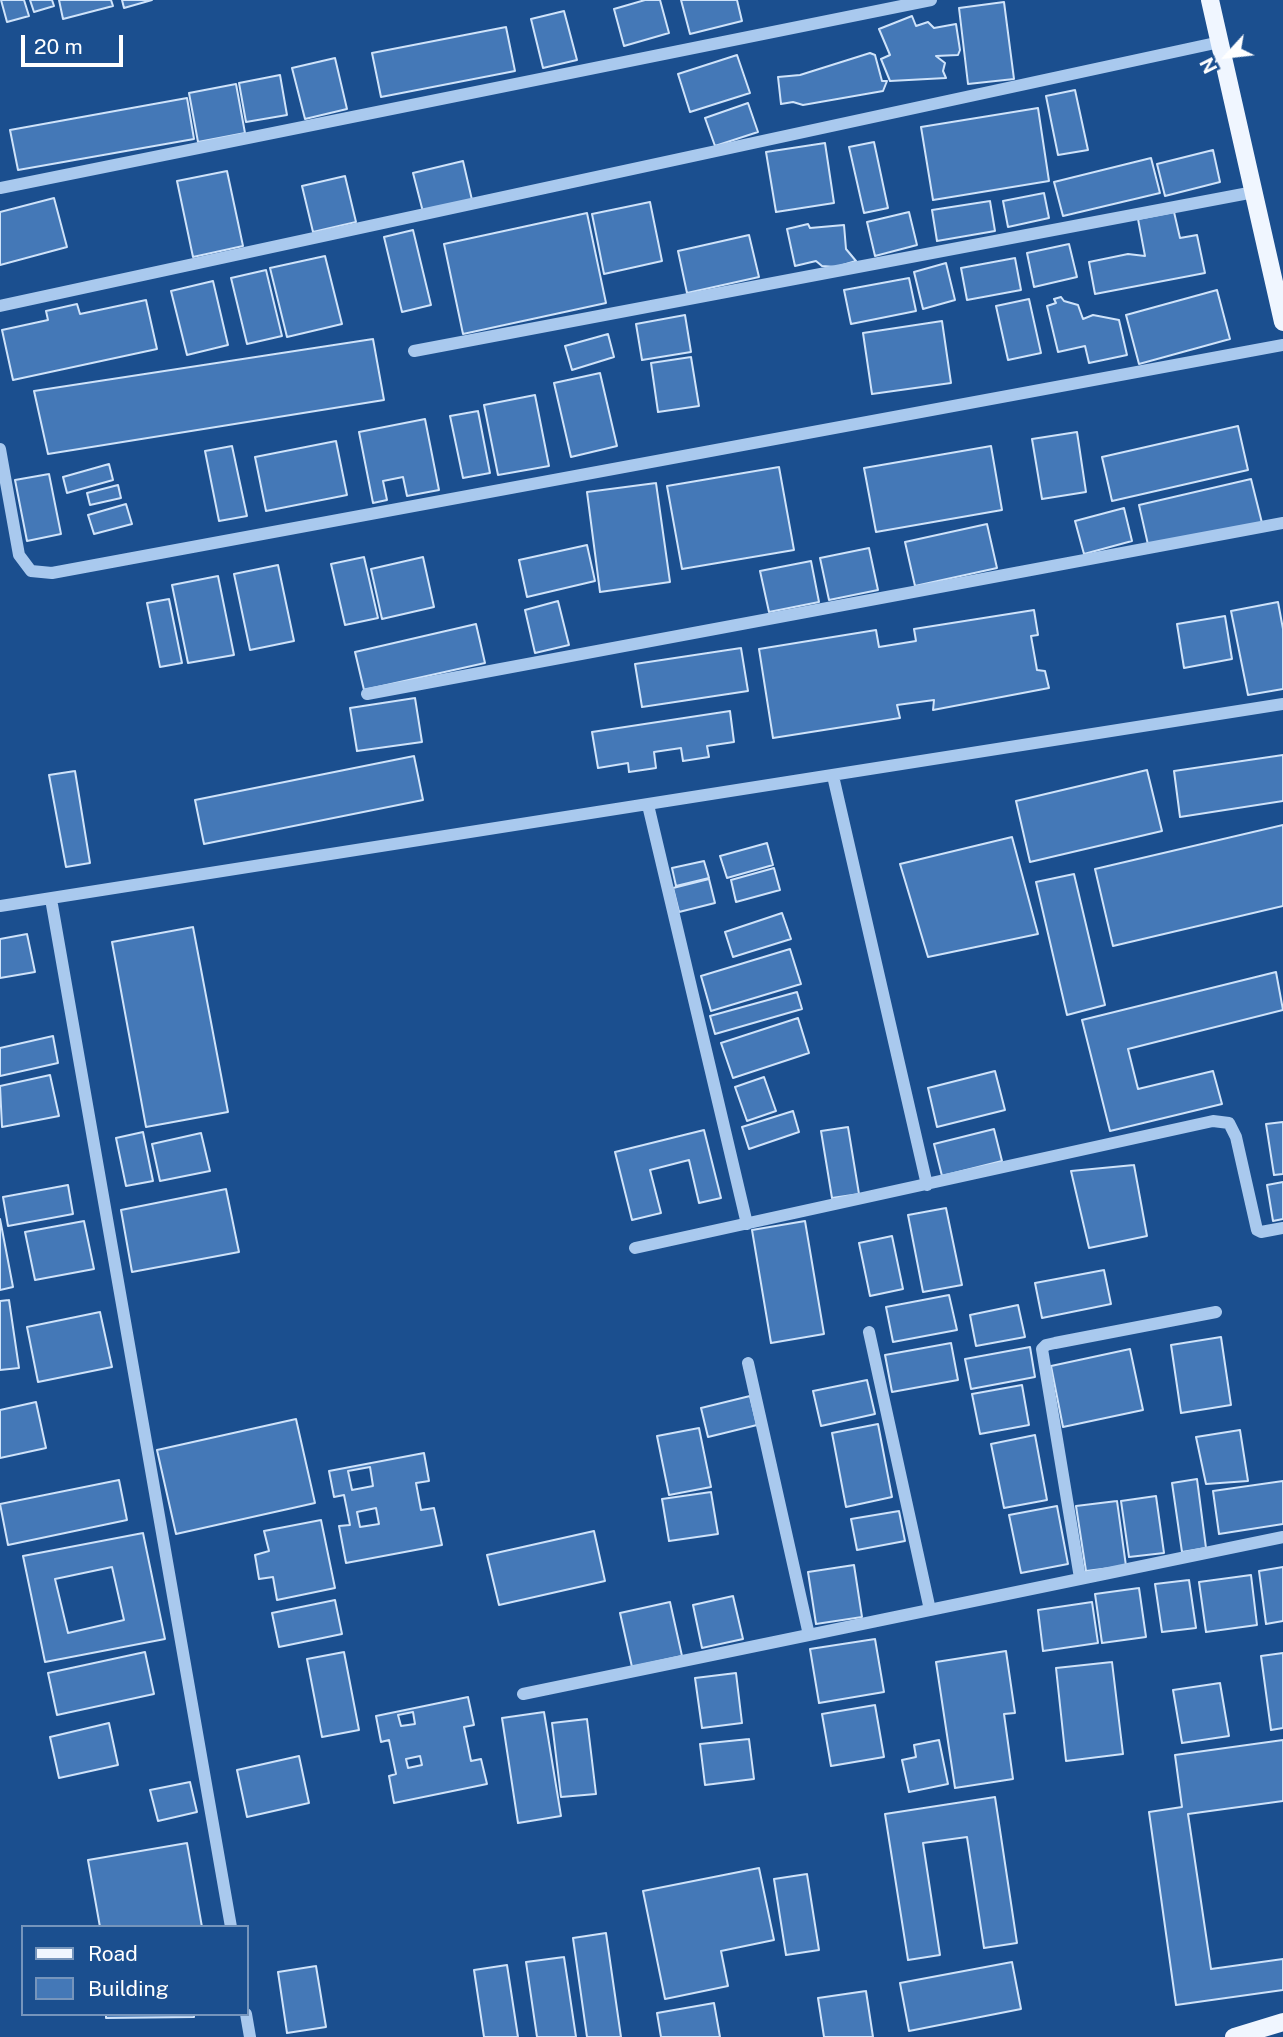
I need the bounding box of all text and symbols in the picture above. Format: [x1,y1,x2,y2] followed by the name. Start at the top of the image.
[24,21,126,65] scale bar
[1192,21,1262,91] north arrow
[34,34,83,59] text: 20 m
[1195,54,1221,77] text: N
[21,1925,248,2016] legend
[88,1941,138,1966] text: Road
[88,1976,169,2001] text: Building

